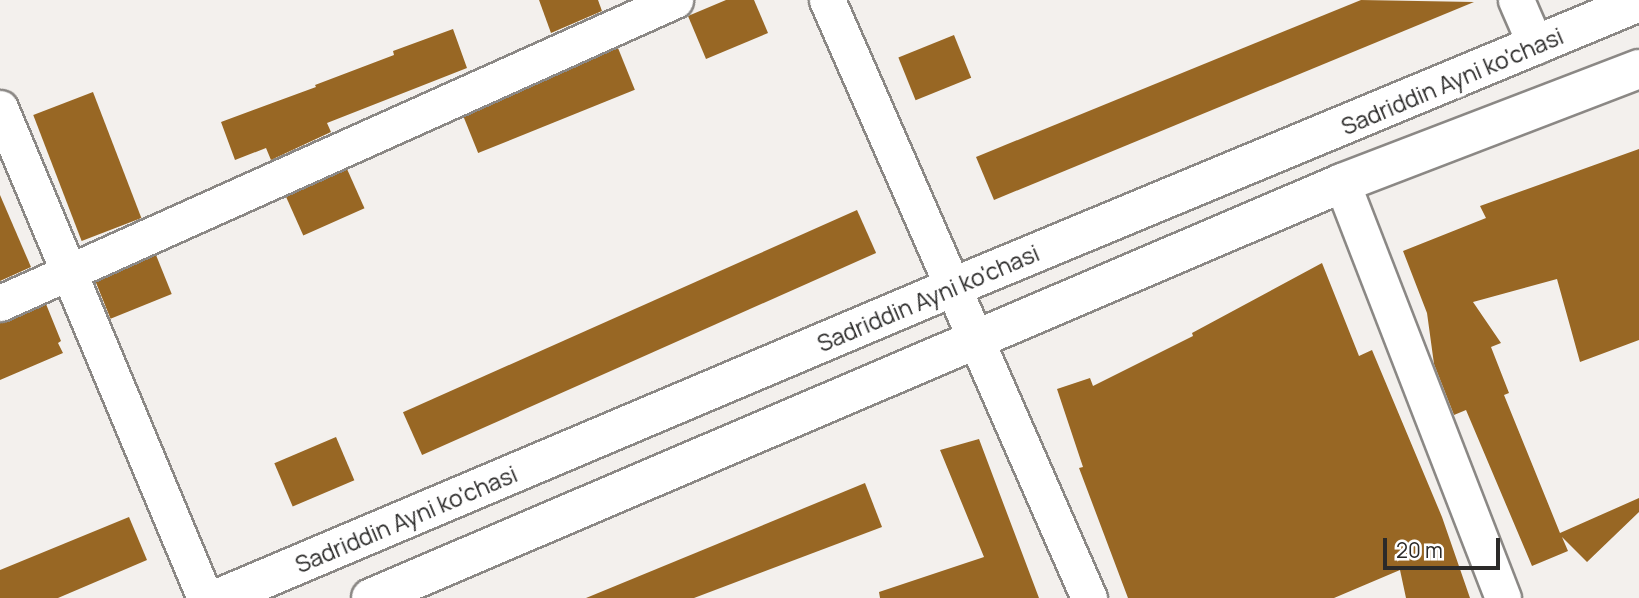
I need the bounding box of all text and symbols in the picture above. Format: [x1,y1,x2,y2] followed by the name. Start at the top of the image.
[1337,22,1567,140] street label: Sadriddin Ayni ko'chasi
[813,239,1043,357] street label: Sadriddin Ayni ko'chasi
[291,460,521,578] street label: Sadriddin Ayni ko'chasi
[1387,524,1504,568] scale bar
[1396,536,1443,564] text: 20 m

